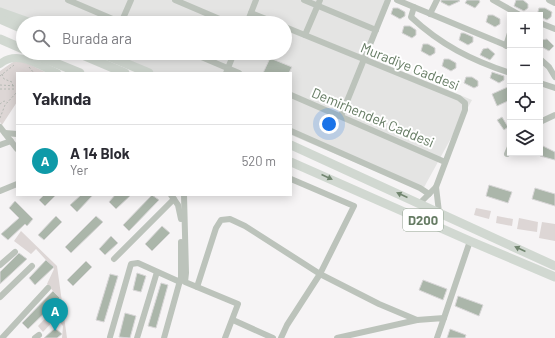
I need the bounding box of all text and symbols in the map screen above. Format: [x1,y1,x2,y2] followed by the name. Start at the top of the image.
[507,12,543,156] map controls
[507,12,543,48] button: +
[16,16,292,60] search box
[30,27,52,49] icon: search
[62,29,132,47] text: Burada ara
[358,39,462,94] street label: Muradiye Caddesi
[507,48,543,84] button: −
[309,84,437,150] street label: Demirhendek Caddesi
[507,84,543,120] button: locate
[32,88,91,108] text: Yakında
[319,114,339,134] your location
[507,120,543,156] button: layers
[70,144,130,162] text: A 14 Blok
[41,153,49,169] text: A
[242,153,276,169] text: 520 m
[70,162,88,178] text: Yer
[321,175,333,181] one-way arrow
[396,192,407,198] one-way arrow
[403,209,443,231] road number: D200
[514,246,525,252] one-way arrow
[42,298,68,331] pin: A

